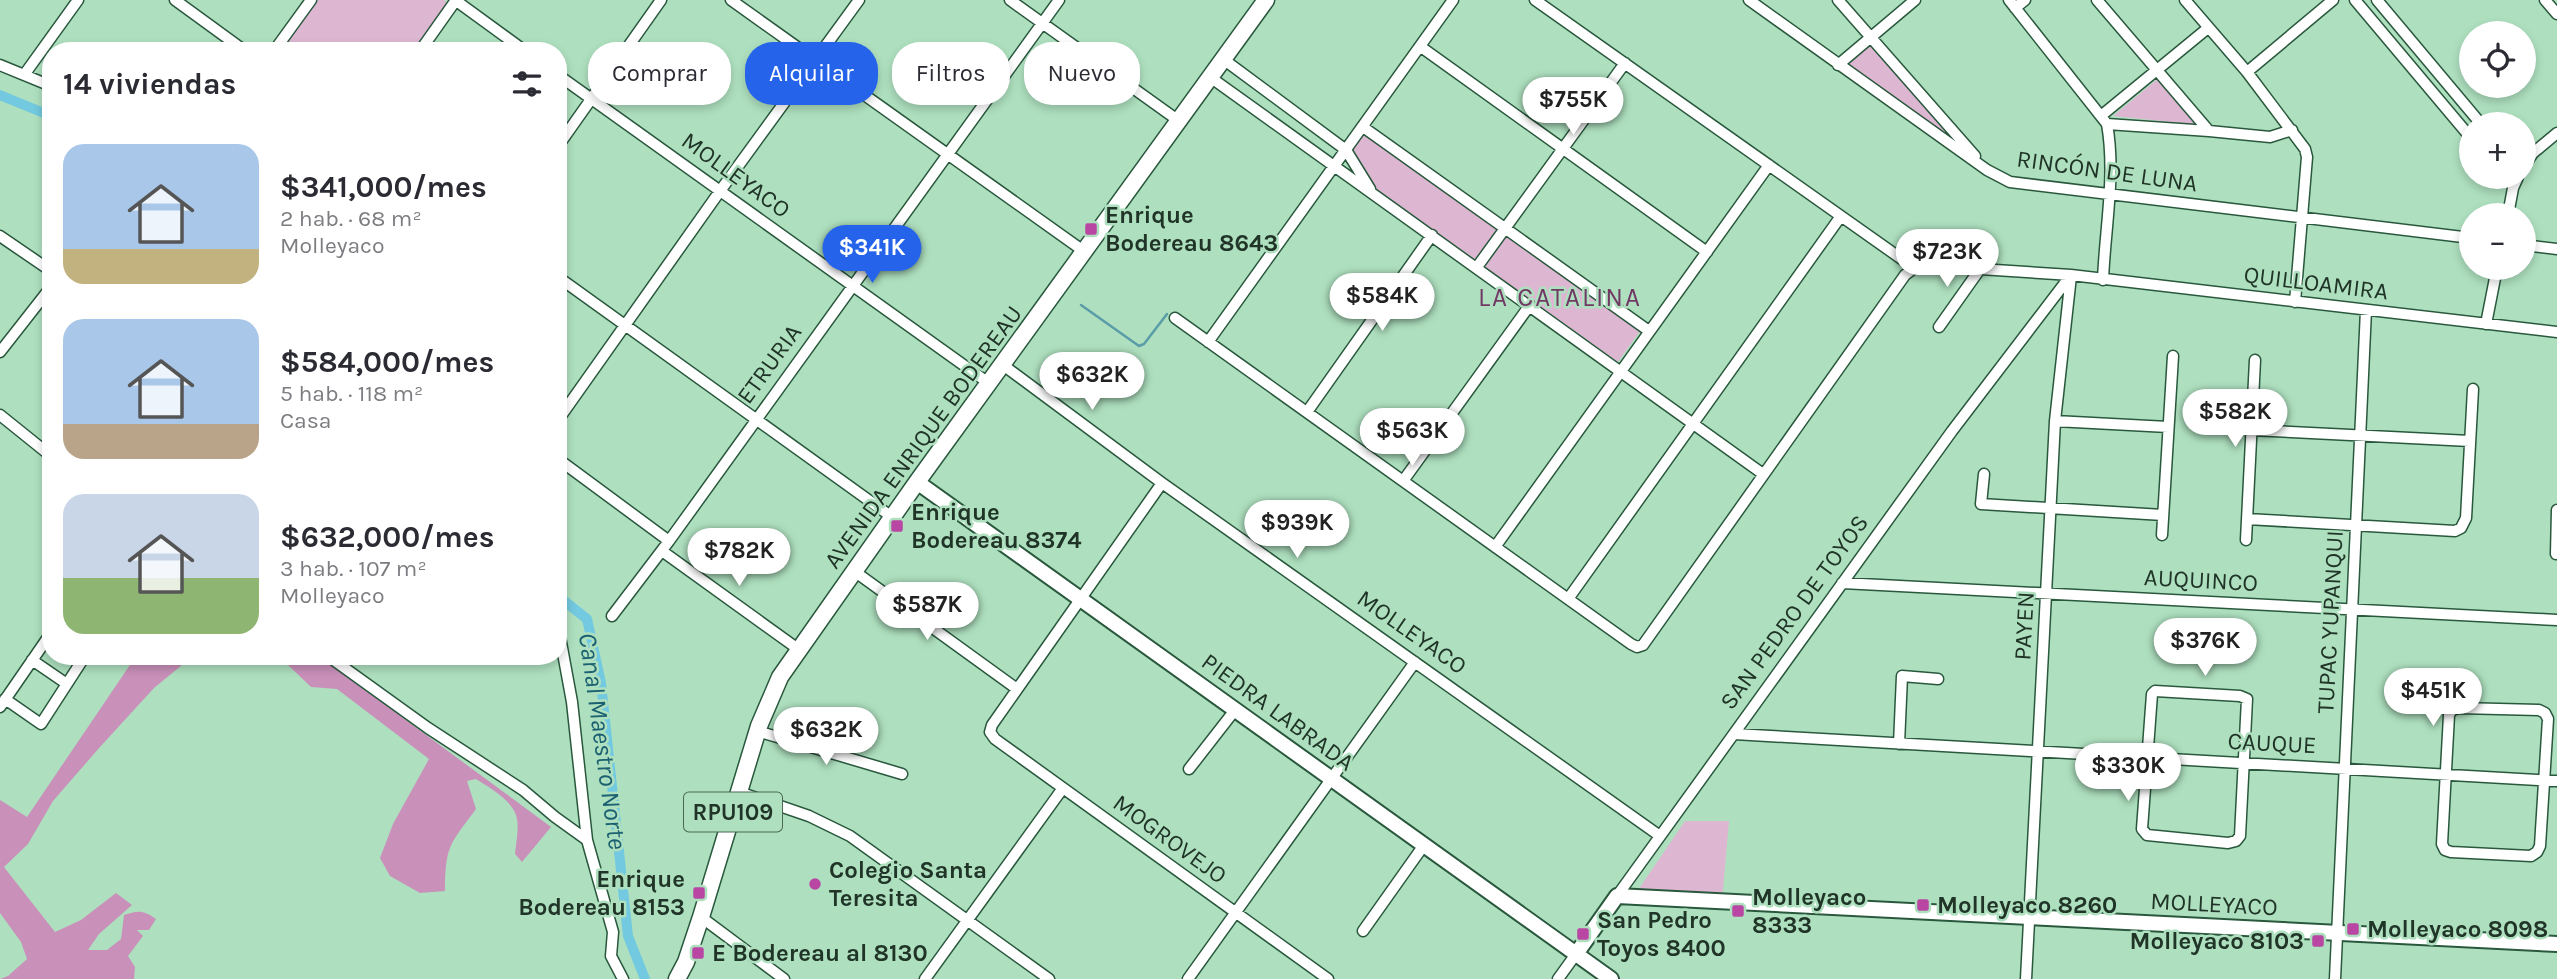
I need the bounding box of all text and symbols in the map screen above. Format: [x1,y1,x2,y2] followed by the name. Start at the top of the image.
[2459,21,2536,280] map controls
[2459,21,2536,98] button: locate
[588,42,731,105] chip: Comprar
[745,42,878,105] chip: Alquilar
[892,42,1010,105] chip: Filtros
[1024,42,1140,105] chip: Nuevo
[508,65,546,103] icon: filters
[63,66,236,102] text: 14 viviendas
[1524,78,1622,137] pin: $755K
[1538,86,1608,113] text: $755K
[2459,112,2536,189] button: +
[676,126,796,224] street label: MOLLEYACO
[2015,144,2199,198] street label: RINCÓN DE LUNA
[280,169,487,205] text: $341,000/mes
[119,172,203,256] icon: home
[1105,201,1278,257] place label: Enrique Bodereau 8643
[2459,203,2536,280] button: −
[280,205,422,232] text: 2 hab. · 68 m²
[1083,221,1099,237] marker: Enrique Bodereau 8643
[823,226,921,285] pin: $341K
[1898,230,1996,289] pin: $723K
[280,232,385,259] text: Molleyaco
[838,234,906,261] text: $341K
[1912,238,1982,265] text: $723K
[2242,260,2390,306] street label: QUILLOAMIRA
[1333,274,1431,333] pin: $584K
[1346,282,1418,309] text: $584K
[1478,282,1642,313] district label: LA CATALINA
[818,300,1028,574] street label: AVENIDA ENRIQUE BODEREAU
[731,319,807,409] street label: ETRURIA
[280,344,494,380] text: $584,000/mes
[119,347,203,431] icon: home
[1043,352,1141,412] pin: $632K
[1055,361,1129,388] text: $632K
[280,380,423,407] text: 5 hab. · 118 m²
[2186,390,2284,449] pin: $582K
[2198,398,2272,425] text: $582K
[280,407,332,434] text: Casa
[1363,408,1461,468] pin: $563K
[1376,417,1448,444] text: $563K
[911,498,1082,554] place label: Enrique Bodereau 8374
[1248,500,1346,560] pin: $939K
[1260,509,1334,536] text: $939K
[1714,509,1874,715] street label: SAN PEDRO DE TOYOS
[889,518,905,534] marker: Enrique Bodereau 8374
[280,519,495,555] text: $632,000/mes
[119,522,203,606] icon: home
[690,528,788,588] pin: $782K
[2311,530,2349,714] street label: TUPAC YUPANQUI
[703,537,775,564] text: $782K
[280,555,427,582] text: 3 hab. · 107 m²
[2143,563,2259,597] street label: AUQUINCO
[280,582,385,609] text: Molleyaco
[878,582,976,642] pin: $587K
[1352,584,1472,680] street label: MOLLEYACO
[892,591,962,618] text: $587K
[2008,591,2040,661] street label: PAYEN
[2156,618,2254,678] pin: $376K
[2170,627,2240,654] text: $376K
[572,631,633,851] water label: Canal Maestro Norte
[1196,647,1360,777] street label: PIEDRA LABRADA
[2384,668,2482,728] pin: $451K
[2400,677,2466,704] text: $451K
[777,708,875,767] pin: $632K
[789,716,863,743] text: $632K
[2227,727,2317,759] street label: CAUQUE
[2079,744,2177,803] pin: $330K
[2091,752,2165,779] text: $330K
[1108,788,1232,890] street label: MOGROVEJO
[684,792,782,832] road number: RPU109
[829,856,987,912] place label: Colegio Santa Teresita
[518,865,685,921] place label: Enrique Bodereau 8153
[807,876,823,892] marker: Colegio Santa Teresita
[1752,883,1866,939] place label: Molleyaco 8333
[691,885,707,901] marker: Enrique Bodereau 8153
[2150,887,2278,921] street label: MOLLEYACO
[1937,891,2117,919] place label: Molleyaco 8260
[1915,897,1931,913] marker: Molleyaco 8260
[1730,903,1746,919] marker: Molleyaco 8333
[1597,906,1726,962] place label: San Pedro Toyos 8400
[2367,915,2548,943] place label: Molleyaco 8098
[2345,921,2361,937] marker: Molleyaco 8098
[1575,926,1591,942] marker: San Pedro Toyos 8400
[2129,927,2304,955] place label: Molleyaco 8103
[2310,933,2326,949] marker: Molleyaco 8103
[712,939,928,967] place label: E Bodereau al 8130
[690,945,706,961] marker: E Bodereau al 8130

